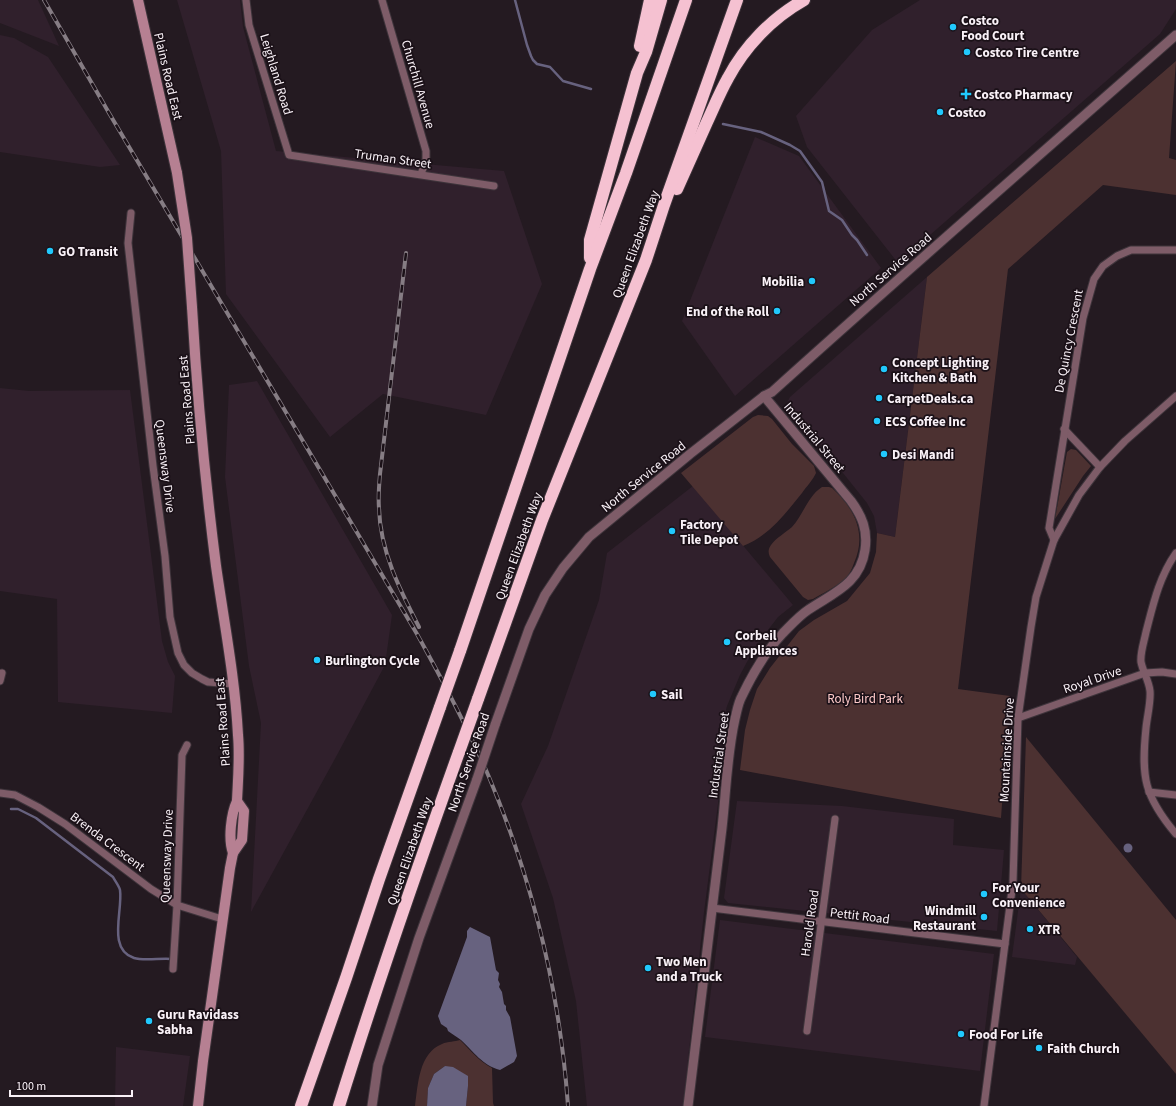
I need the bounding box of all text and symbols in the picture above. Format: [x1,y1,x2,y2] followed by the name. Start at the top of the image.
[961,12,1024,45] place label: Costco Food Court
[948,22,958,32] marker: Costco Food Court
[149,31,187,122] street label: Plains Road East
[255,31,297,117] street label: Leighland Road
[397,38,439,131] street label: Churchill Avenue
[975,44,1079,62] place label: Costco Tire Centre
[962,47,972,57] marker: Costco Tire Centre
[974,86,1073,104] place label: Costco Pharmacy
[961,89,971,99] marker: Costco Pharmacy
[948,104,986,122] place label: Costco
[935,107,945,117] marker: Costco
[353,145,433,173] street label: Truman Street
[608,188,664,301] street label: Queen Elizabeth Way
[845,229,936,311] street label: North Service Road
[58,243,118,261] place label: GO Transit
[45,246,55,256] marker: GO Transit
[762,273,804,291] place label: Mobilia
[807,276,817,286] marker: Mobilia
[1050,287,1088,394] street label: De Quincy Crescent
[686,303,769,321] place label: End of the Roll
[772,306,782,316] marker: End of the Roll
[174,354,200,445] street label: Plains Road East
[892,354,989,387] place label: Concept Lighting Kitchen & Bath
[879,364,889,374] marker: Concept Lighting Kitchen & Bath
[887,390,974,408] place label: CarpetDeals.ca
[874,393,884,403] marker: CarpetDeals.ca
[779,398,850,477] street label: Industrial Street
[885,413,966,431] place label: ECS Coffee Inc
[872,416,882,426] marker: ECS Coffee Inc
[150,418,180,514] street label: Queensway Drive
[597,437,690,517] street label: North Service Road
[892,446,954,464] place label: Desi Mandi
[879,449,889,459] marker: Desi Mandi
[491,490,547,603] street label: Queen Elizabeth Way
[680,516,738,549] place label: Factory Tile Depot
[667,526,677,536] marker: Factory Tile Depot
[734,627,797,660] place label: Corbeil Appliances
[722,637,732,647] marker: Corbeil Appliances
[325,652,420,670] place label: Burlington Cycle
[312,655,322,665] marker: Burlington Cycle
[1061,662,1124,698] street label: Royal Drive
[211,676,235,767] street label: Plains Road East
[661,686,683,704] place label: Sail
[648,689,658,699] marker: Sail
[827,690,903,708] park label: Roly Bird Park
[995,697,1019,803] street label: Mountainside Drive
[443,710,494,814] street label: North Service Road
[704,710,734,800] street label: Industrial Street
[383,795,437,908] street label: Queen Elizabeth Way
[66,808,149,876] street label: Brenda Crescent
[156,809,178,903] street label: Queensway Drive
[992,879,1066,912] place label: For Your Convenience
[796,888,824,958] street label: Harold Road
[979,889,989,899] marker: For Your Convenience
[913,902,976,935] place label: Windmill Restaurant
[829,903,891,929] street label: Pettit Road
[979,912,989,922] marker: Windmill Restaurant
[1038,921,1060,939] place label: XTR
[1025,924,1035,934] marker: XTR
[656,953,723,986] place label: Two Men and a Truck
[643,963,653,973] marker: Two Men and a Truck
[157,1006,239,1039] place label: Guru Ravidass Sabha
[144,1016,154,1026] marker: Guru Ravidass Sabha
[969,1026,1043,1044] place label: Food For Life
[956,1029,966,1039] marker: Food For Life
[1047,1040,1120,1058] place label: Faith Church
[1034,1043,1044,1053] marker: Faith Church
[10,1072,132,1098] scale bar
[16,1078,46,1095] text: 100 m

